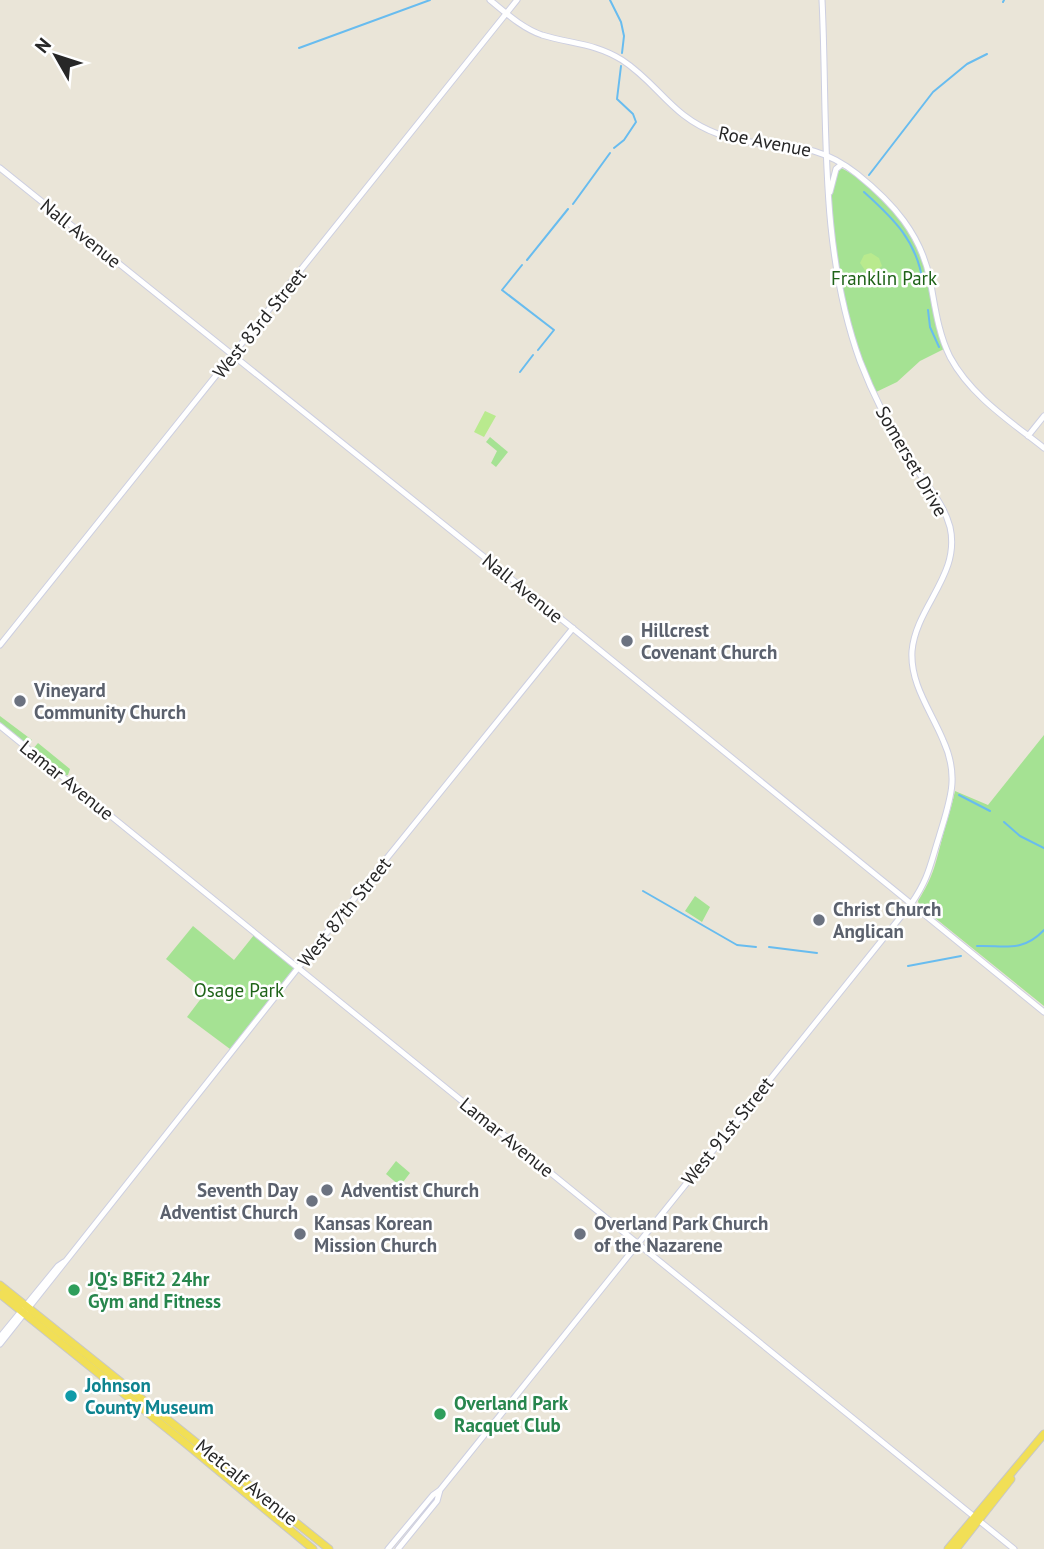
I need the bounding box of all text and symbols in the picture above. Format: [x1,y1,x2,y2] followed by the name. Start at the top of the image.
[21,21,91,91] north arrow
[30,33,56,58] text: N
[717,120,813,162] street label: Roe Avenue
[36,193,126,273] street label: Nall Avenue
[207,263,311,383] street label: West 83rd Street
[831,266,937,290] park label: Franklin Park
[871,401,953,521] street label: Somerset Drive
[478,548,568,628] street label: Nall Avenue
[641,618,777,664] place label: Hillcrest Covenant Church
[619,633,635,649] marker: Hillcrest Covenant Church
[33,678,186,724] place label: Vineyard Community Church
[12,693,28,709] marker: Vineyard Community Church
[15,735,119,825] street label: Lamar Avenue
[292,852,396,972] street label: West 87th Street
[833,897,941,943] place label: Christ Church Anglican
[811,912,827,928] marker: Christ Church Anglican
[194,978,284,1002] park label: Osage Park
[676,1071,778,1190] street label: West 91st Street
[455,1092,559,1182] street label: Lamar Avenue
[160,1178,299,1224] place label: Seventh Day Adventist Church
[341,1178,479,1202] place label: Adventist Church
[319,1182,335,1198] marker: Adventist Church
[304,1193,320,1209] marker: Seventh Day Adventist Church
[314,1211,437,1257] place label: Kansas Korean Mission Church
[594,1211,768,1257] place label: Overland Park Church of the Nazarene
[292,1226,308,1242] marker: Kansas Korean Mission Church
[572,1226,588,1242] marker: Overland Park Church of the Nazarene
[87,1267,221,1313] place label: JQ's BFit2 24hr Gym and Fitness
[66,1282,82,1298] marker: JQ's BFit2 24hr Gym and Fitness
[84,1373,214,1419] place label: Johnson County Museum
[63,1388,79,1404] marker: Johnson County Museum
[454,1391,569,1437] place label: Overland Park Racquet Club
[432,1406,448,1422] marker: Overland Park Racquet Club
[191,1434,303,1530] street label: Metcalf Avenue

